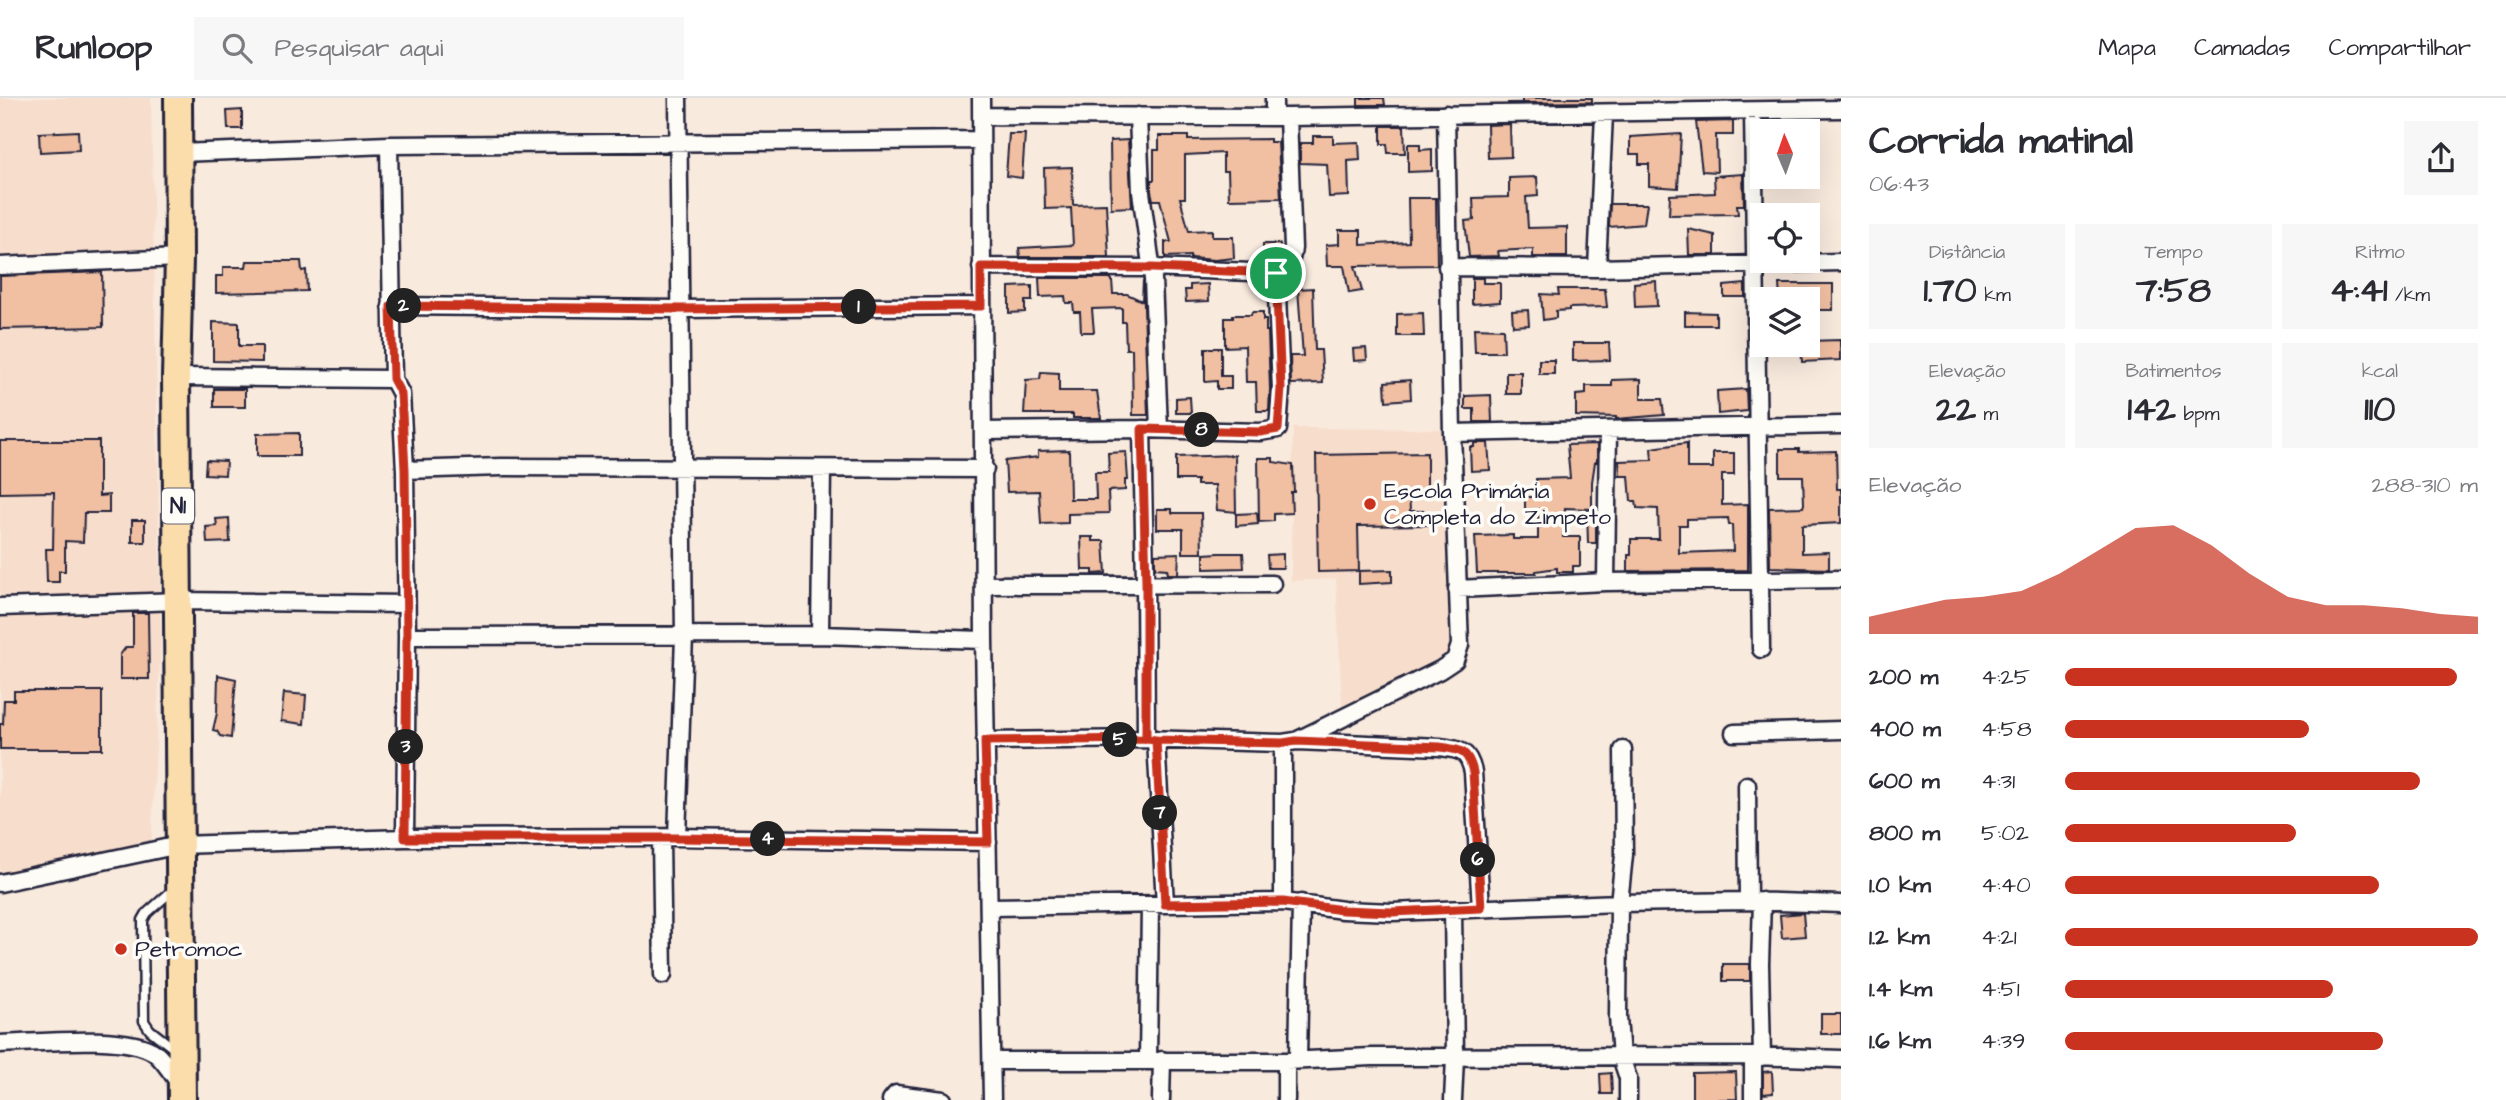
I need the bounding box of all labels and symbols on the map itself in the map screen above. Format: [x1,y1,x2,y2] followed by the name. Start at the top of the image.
[1750,119,1820,189] north arrow
[1246,243,1306,303] pin
[386,288,422,324] pin: 2
[842,290,876,325] pin: 1
[1184,412,1220,448] pin: 8
[1384,475,1611,533] place label: Escola Primária Completa do Zimpeto
[162,488,194,524] road number: N1
[1362,496,1378,512] marker: Escola Primária Completa do Zimpeto
[1102,722,1138,758] pin: 5
[388,730,424,764] pin: 3
[1142,796,1178,830] pin: 7
[750,822,786,856] pin: 4
[1460,842,1496,878] pin: 6
[135,933,242,965] place label: Petromoc
[113,941,129,957] marker: Petromoc

